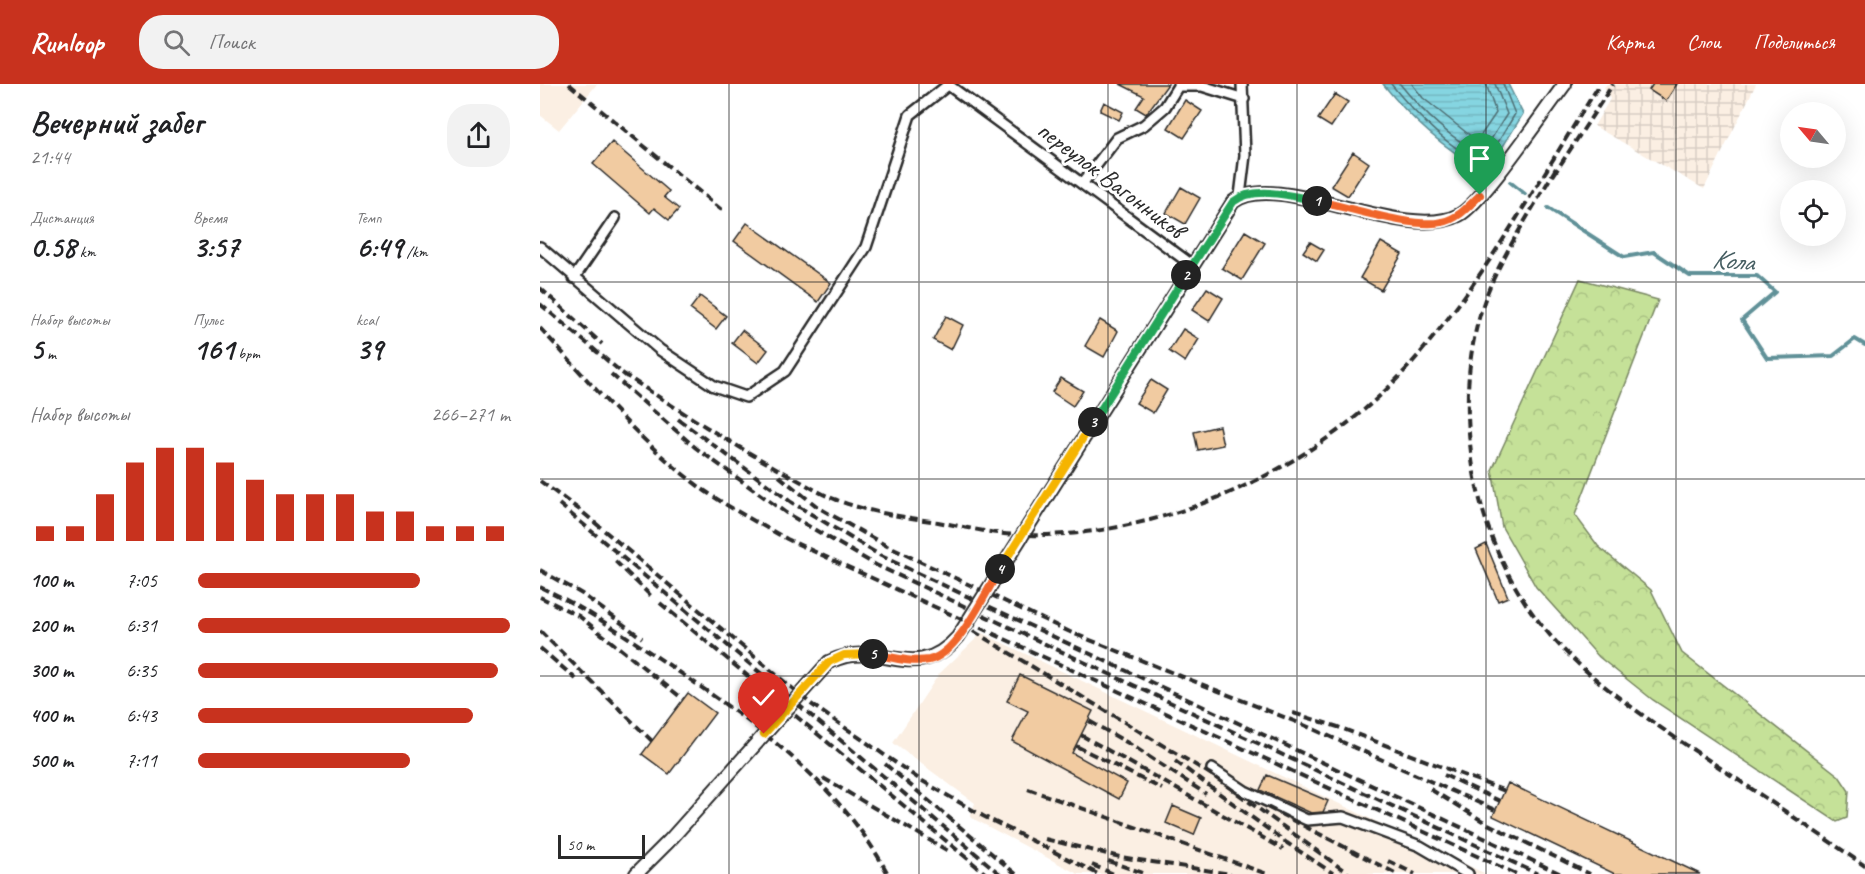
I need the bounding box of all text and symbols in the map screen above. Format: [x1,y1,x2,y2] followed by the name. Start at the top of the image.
[139,15,559,69] search box
[30,25,103,60] text: Runloop
[160,26,193,59] icon: search
[208,28,255,56] text: Поиск
[1606,29,1654,55] text: Карта
[1687,29,1721,55] text: Слои
[1754,29,1835,55] text: Поделиться
[30,101,203,143] text: Вечерний забег
[1780,102,1846,168] north arrow
[1780,102,1846,246] map controls
[447,104,510,167] button: share
[1030,113,1195,249] street label: переулок Вагонников
[1454,133,1505,195] pin
[1463,142,1496,175] icon: arrive
[30,145,70,170] text: 21:44
[1780,180,1846,246] button: locate
[1302,186,1332,216] pin: 1
[1313,191,1321,211] text: 1
[30,208,94,228] text: Дистанция
[193,208,227,228] text: Время
[356,208,382,228] text: Темп
[30,228,76,266] text: 0.58
[193,228,239,266] text: 3:57
[356,228,403,266] text: 6:49
[1711,241,1757,279] water label: Кола
[76,242,95,262] text: km
[403,242,428,262] text: /km
[1171,260,1201,290] pin: 2
[1182,265,1190,285] text: 2
[30,310,109,330] text: Набор высоты
[193,310,224,330] text: Пульс
[356,310,377,330] text: kcal
[30,330,43,368] text: 5
[193,330,234,368] text: 161
[356,330,383,368] text: 39
[43,344,56,364] text: m
[234,344,260,364] text: bpm
[30,402,129,427] text: Набор высоты
[431,402,510,427] text: 266–271 m
[1078,407,1108,437] pin: 3
[1089,412,1097,432] text: 3
[985,554,1015,584] pin: 4
[996,559,1004,579] text: 4
[30,568,73,593] text: 100 m
[126,568,157,593] text: 7:05
[30,613,73,638] text: 200 m
[126,613,157,638] text: 6:31
[858,639,888,669] pin: 5
[870,644,876,664] text: 5
[30,658,73,683] text: 300 m
[126,658,157,683] text: 6:35
[738,672,789,734] pin
[747,681,780,714] icon: check
[30,703,73,728] text: 400 m
[126,703,157,728] text: 6:43
[30,748,73,773] text: 500 m
[126,748,157,773] text: 7:11
[558,832,645,860] scale bar
[567,835,594,855] text: 50 m

